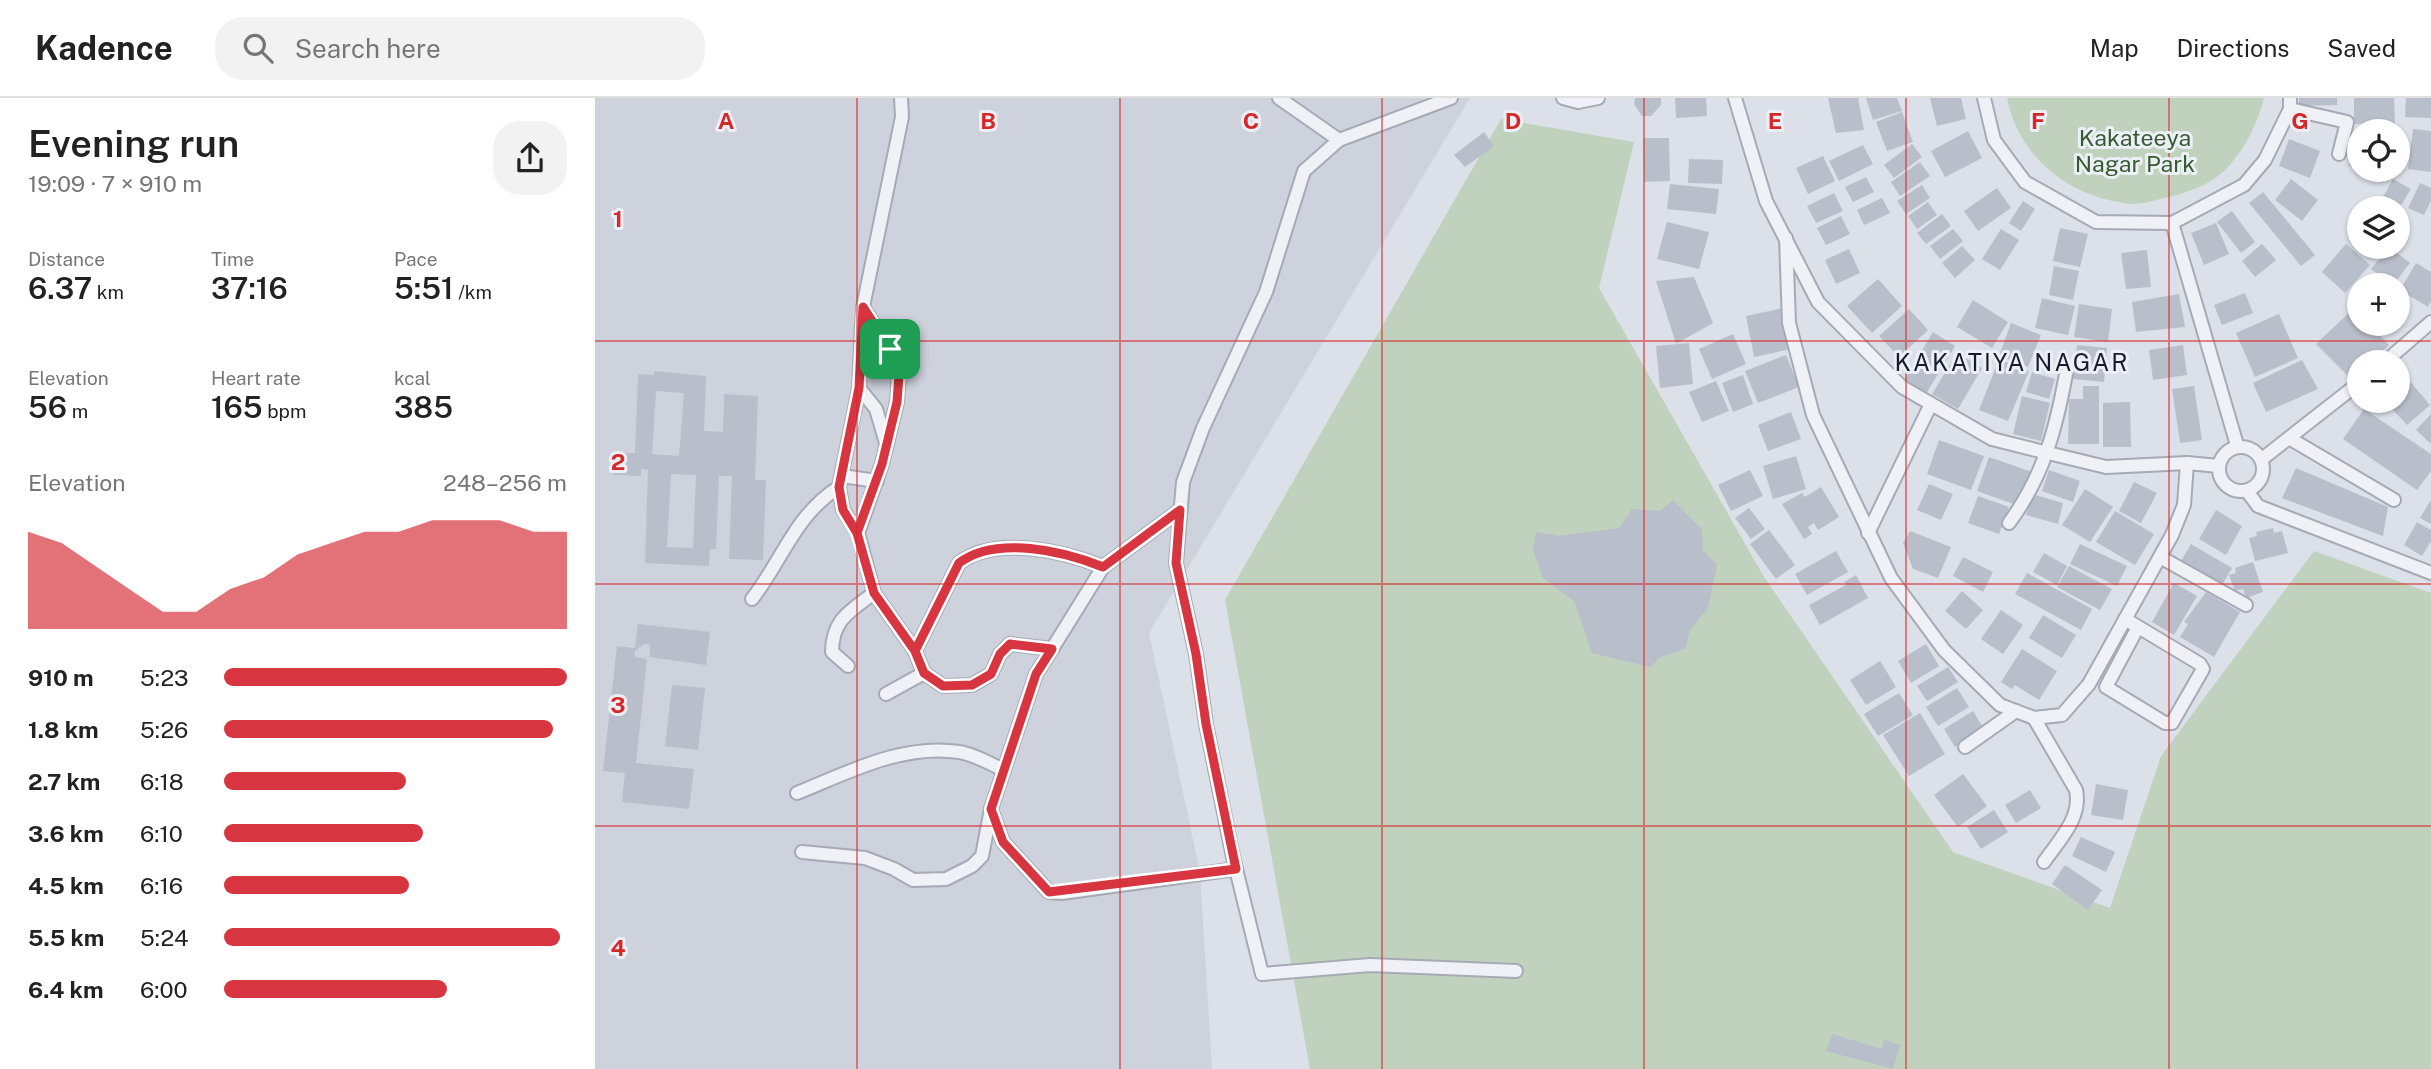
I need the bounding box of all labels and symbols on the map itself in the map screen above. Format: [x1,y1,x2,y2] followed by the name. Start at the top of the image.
[718,107,735,134] text: A
[980,107,996,134] text: B
[1243,107,1259,134] text: C
[1505,107,1521,134] text: D
[1768,107,1782,134] text: E
[2031,107,2045,134] text: F
[2291,107,2309,134] text: G
[2075,124,2195,177] park label: Kakateeya Nagar Park
[613,205,623,232] text: 1
[860,319,920,379] pin
[1894,348,2130,376] district label: KAKATIYA NAGAR
[611,448,625,475] text: 2
[610,691,626,718] text: 3
[610,934,626,961] text: 4

